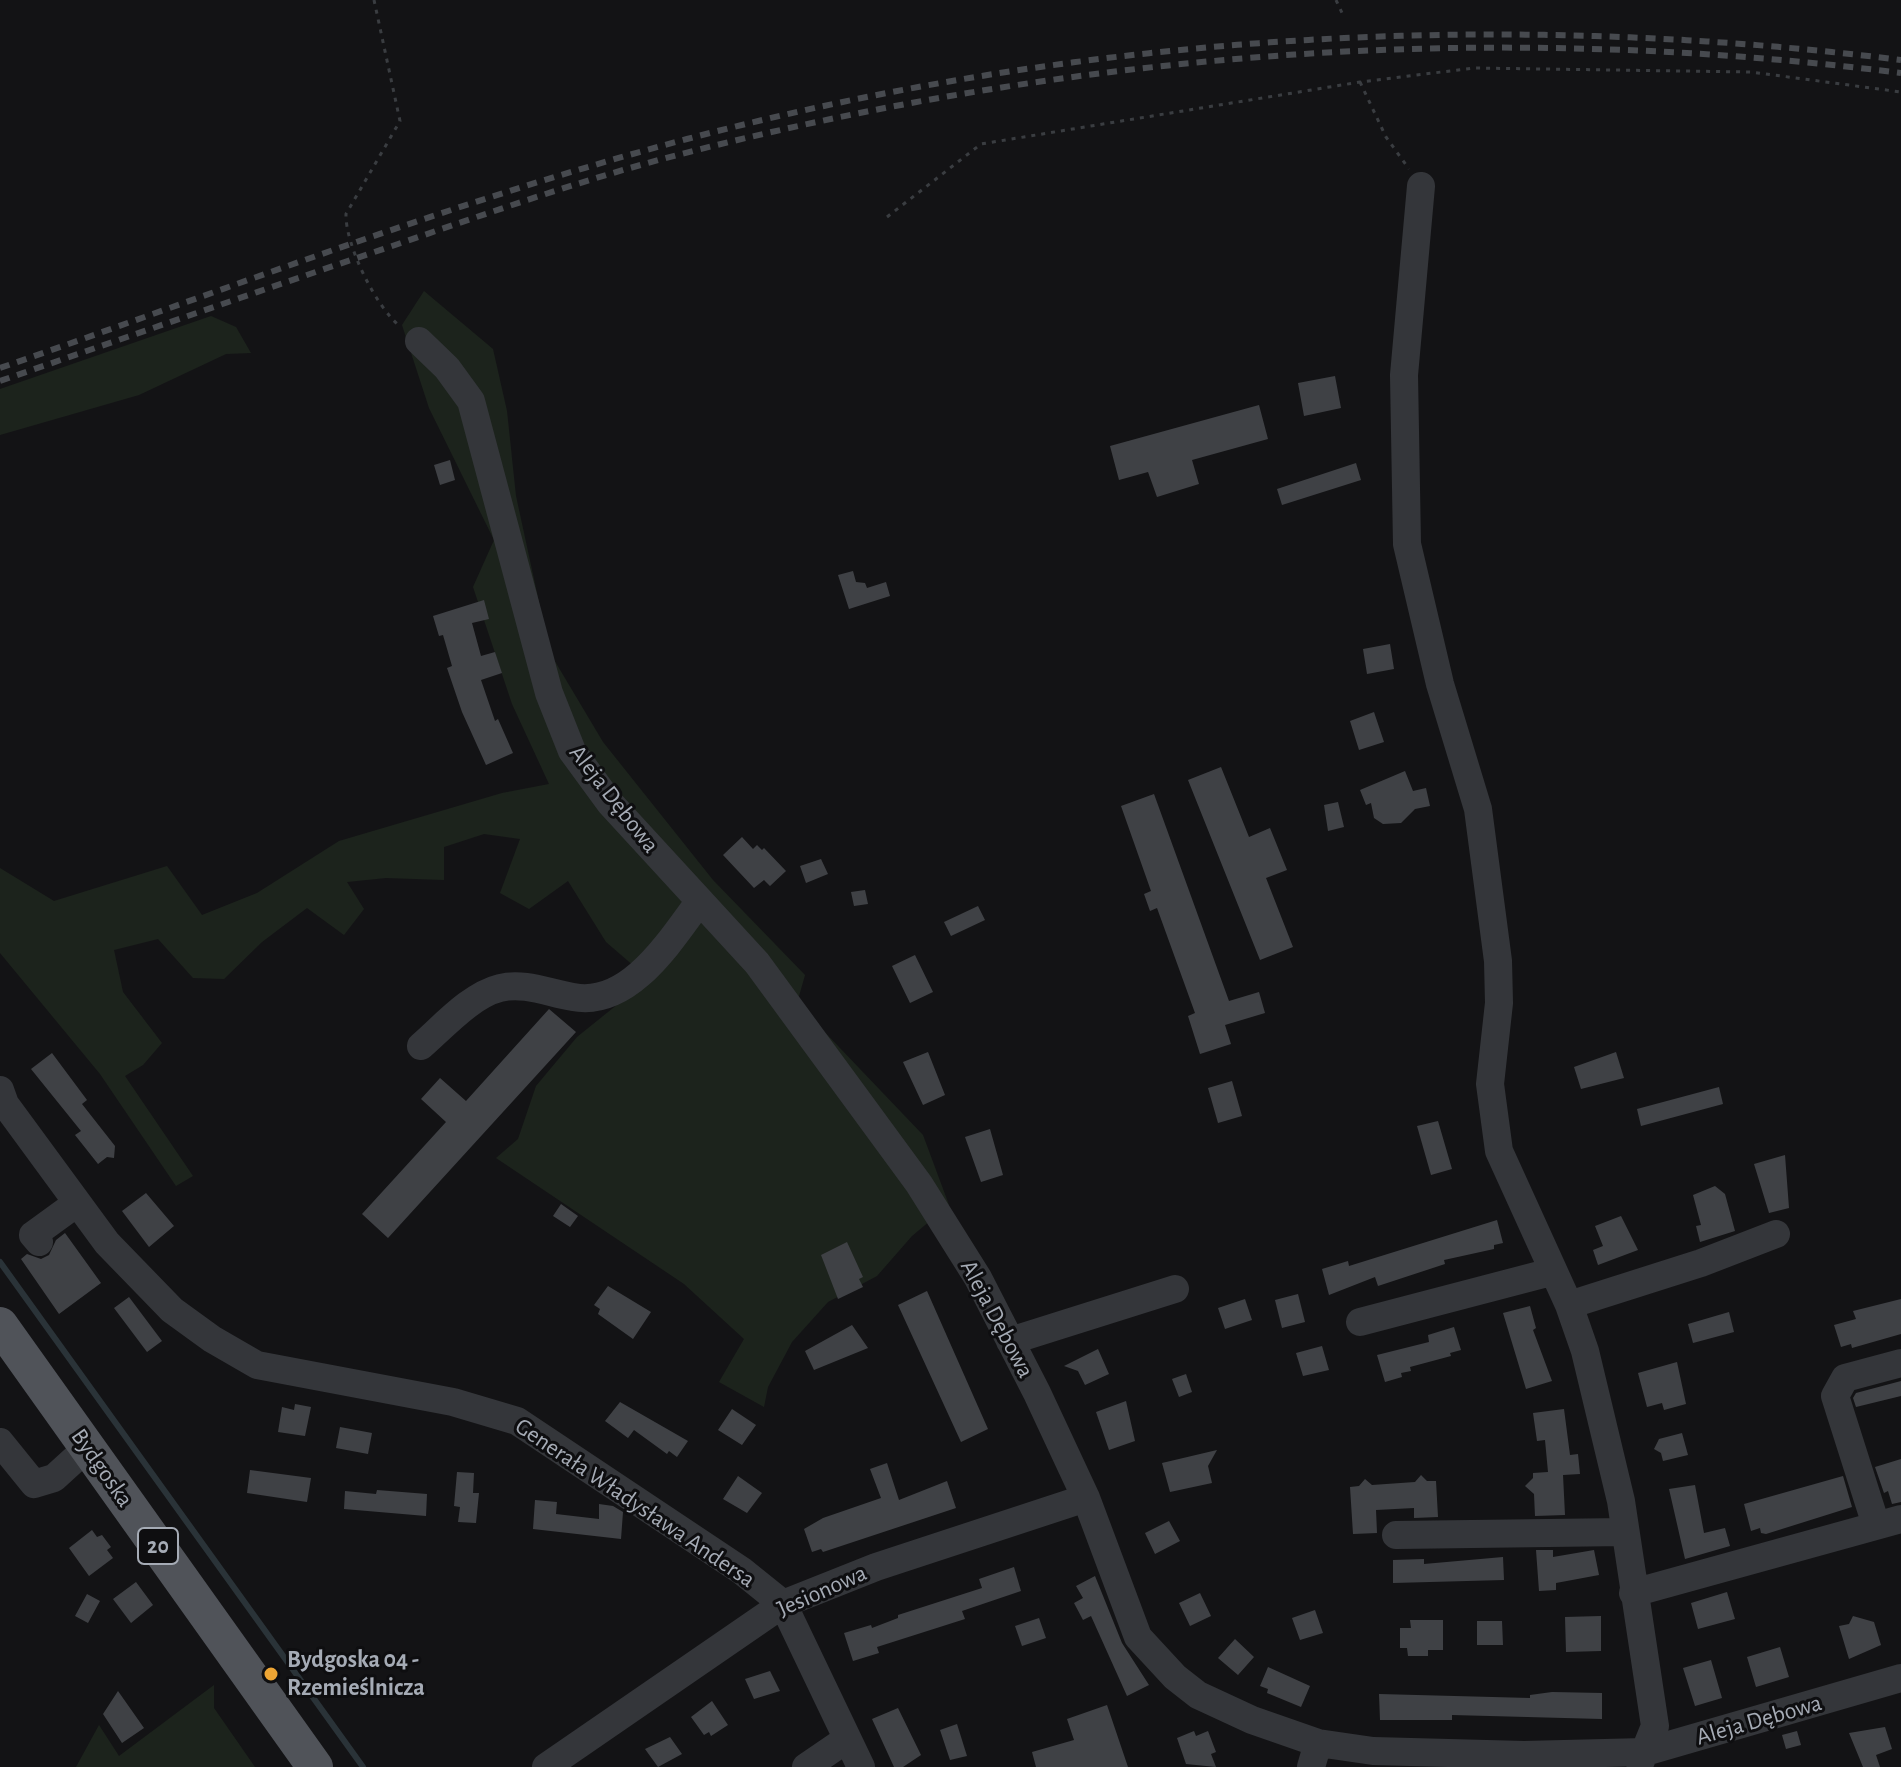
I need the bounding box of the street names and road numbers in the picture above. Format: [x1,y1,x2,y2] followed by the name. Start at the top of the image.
[563,739,665,859] street label: Aleja Dębowa
[954,1255,1040,1383] street label: Aleja Dębowa
[509,1412,761,1594] street label: Generała Władysława Andersa
[65,1423,139,1513] street label: Bydgoska
[138,1528,178,1564] road number: 20
[773,1559,871,1623] street label: Jesionowa
[1693,1688,1825,1752] street label: Aleja Dębowa

